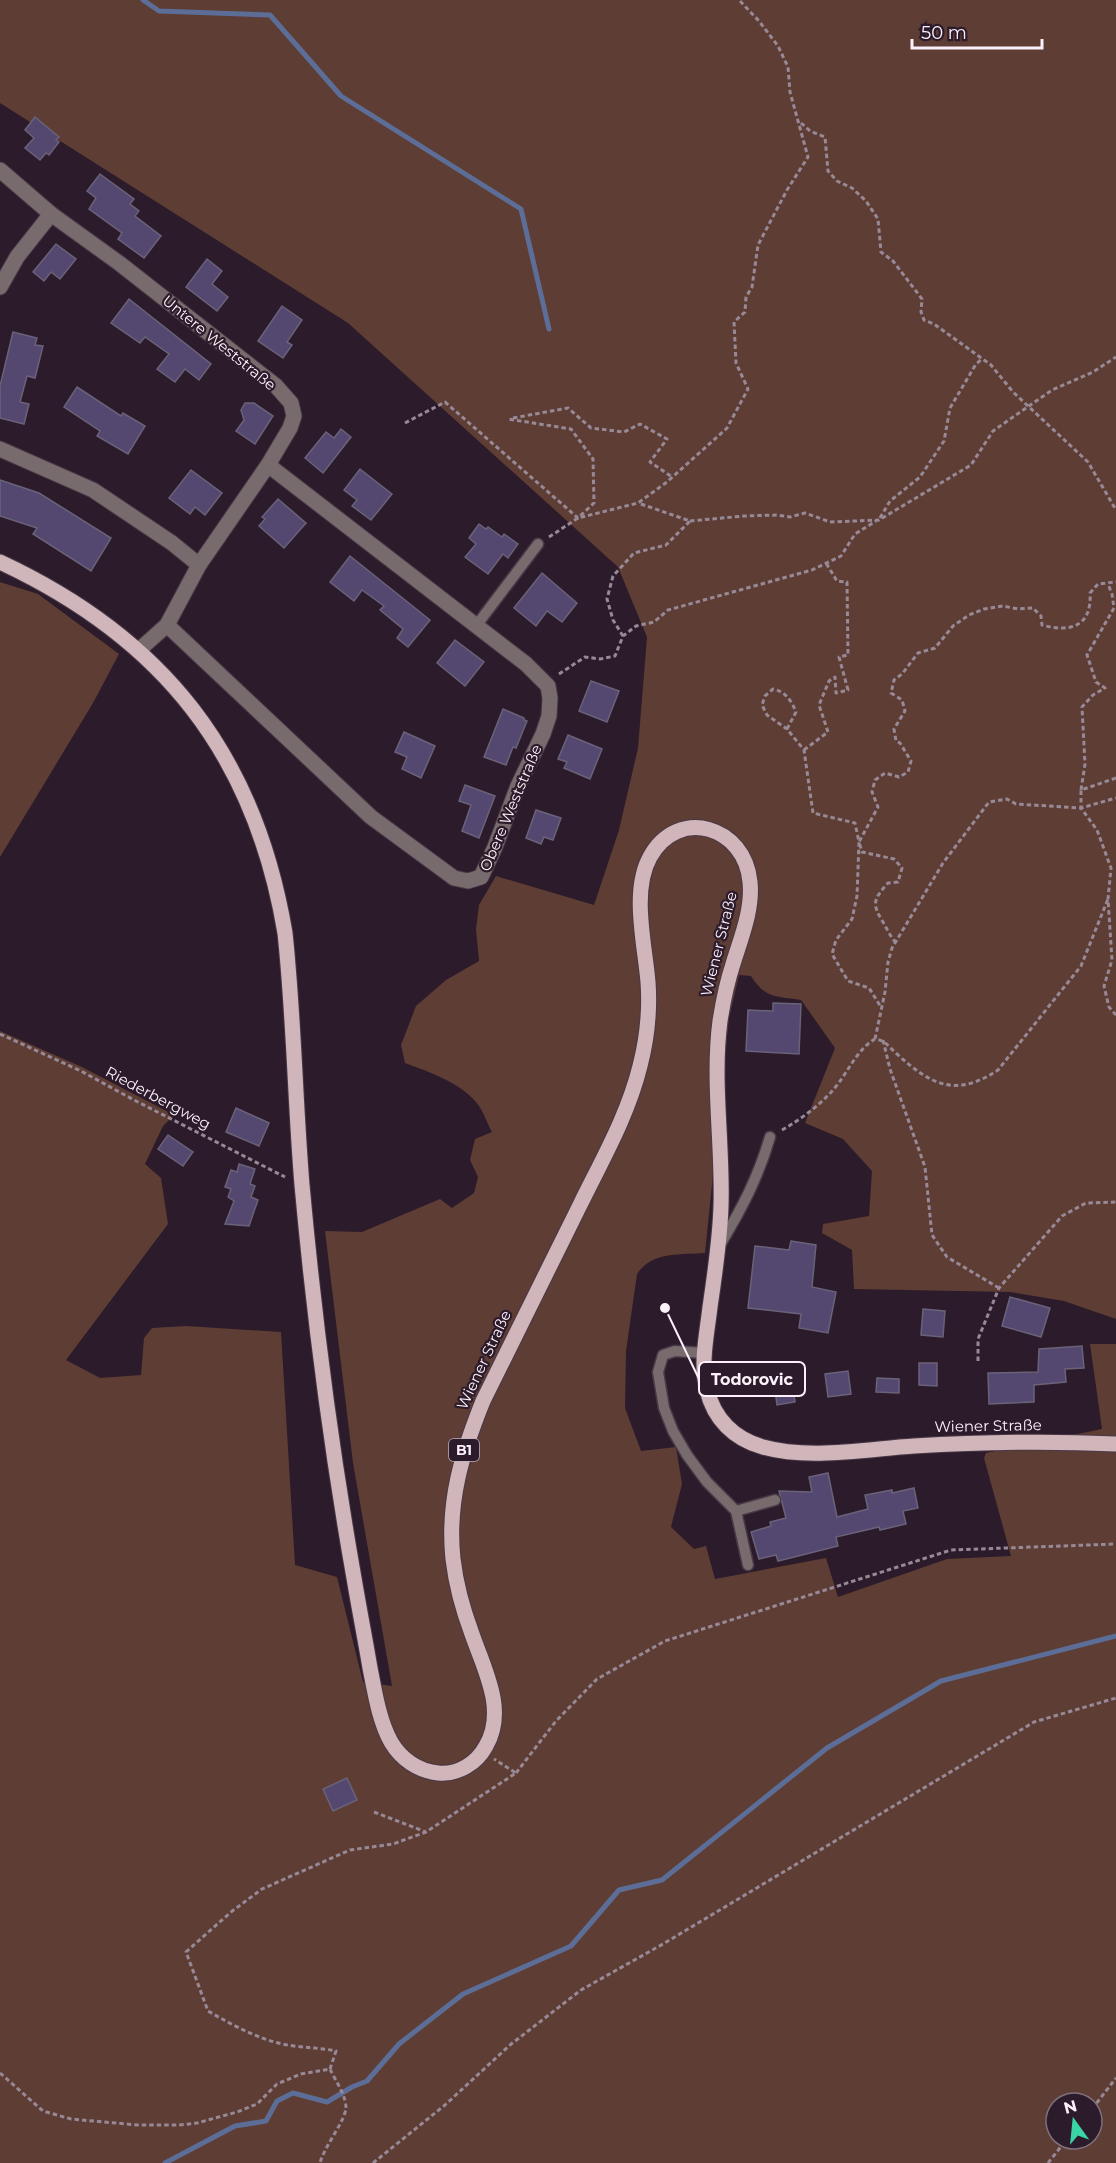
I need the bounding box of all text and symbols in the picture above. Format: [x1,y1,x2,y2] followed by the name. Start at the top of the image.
[912,12,1042,50] scale bar
[921,22,967,44] text: 50 m
[159,291,280,394] street label: Untere Weststraße
[475,742,546,874] street label: Obere Weststraße
[696,890,741,998] street label: Wiener Straße
[102,1062,214,1133] street label: Riederbergweg
[452,1307,515,1412] street label: Wiener Straße
[699,1362,805,1396] callout: Todorovic
[711,1370,793,1389] text: Todorovic
[934,1415,1042,1436] street label: Wiener Straße
[449,1439,479,1461] road number: B1
[1044,2091,1104,2151] north arrow
[1062,2096,1079,2118] text: N

